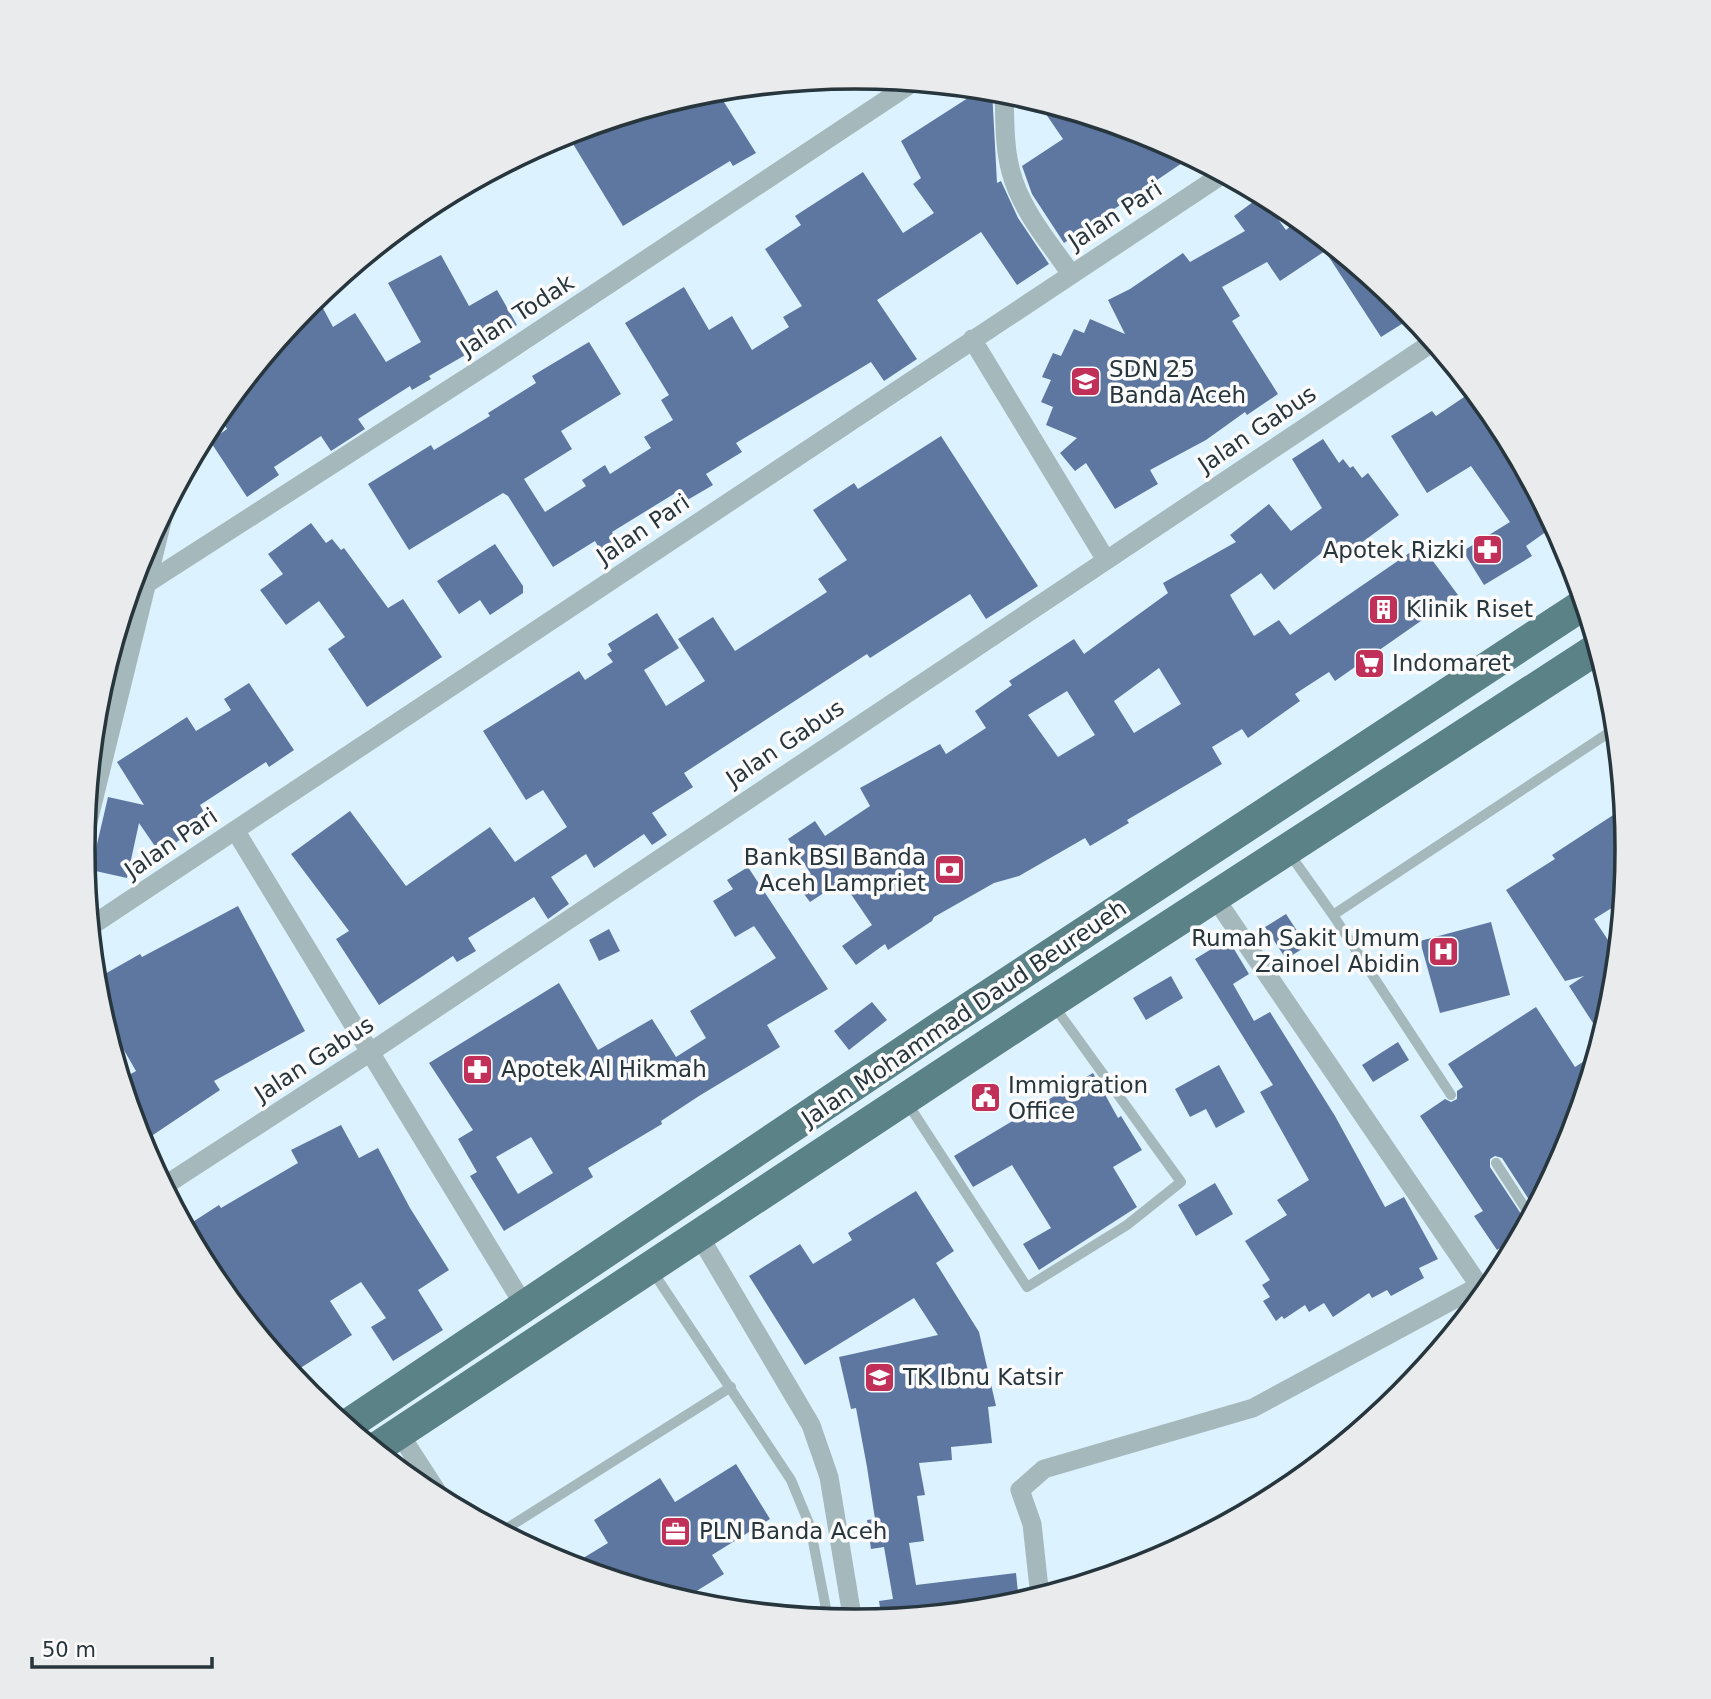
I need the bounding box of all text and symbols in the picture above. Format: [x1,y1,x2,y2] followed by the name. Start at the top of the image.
[1062,175,1167,256] street label: Jalan Pari
[454,268,579,362] street label: Jalan Todak
[1109,356,1246,408] place label: SDN 25 Banda Aceh
[1069,365,1103,399] school or university icon: SDN 25 Banda Aceh
[1192,380,1321,479] street label: Jalan Gabus
[590,489,694,571] street label: Jalan Pari
[1471,533,1505,567] pharmacy icon: Apotek Rizki
[1323,537,1465,563] place label: Apotek Rizki
[1366,592,1400,626] building icon: Klinik Riset
[1406,596,1533,622] place label: Klinik Riset
[1352,646,1386,680] supermarket icon: Indomaret
[1392,650,1511,676] place label: Indomaret
[720,694,849,793] street label: Jalan Gabus
[118,803,222,885] street label: Jalan Pari
[744,844,926,896] place label: Bank BSI Banda Aceh Lampriet
[932,853,966,887] bank icon: Bank BSI Banda Aceh Lampriet
[795,894,1131,1133] street label: Jalan Mohammad Daud Beureueh
[1191,925,1420,977] place label: Rumah Sakit Umum Zainoel Abidin
[1426,934,1460,968] hospital icon: Rumah Sakit Umum Zainoel Abidin
[248,1011,378,1108] street label: Jalan Gabus
[461,1052,495,1086] pharmacy icon: Apotek Al Hikmah
[501,1056,707,1082] place label: Apotek Al Hikmah
[1008,1072,1148,1124] place label: Immigration Office
[968,1081,1002,1115] public building icon: Immigration Office
[863,1360,897,1394] school or university icon: TK Ibnu Katsir
[902,1364,1063,1390] place label: TK Ibnu Katsir
[659,1514,693,1548] office icon: PLN Banda Aceh
[699,1518,887,1544] place label: PLN Banda Aceh
[32,1626,212,1670] scale bar
[42,1638,96,1662] text: 50 m

